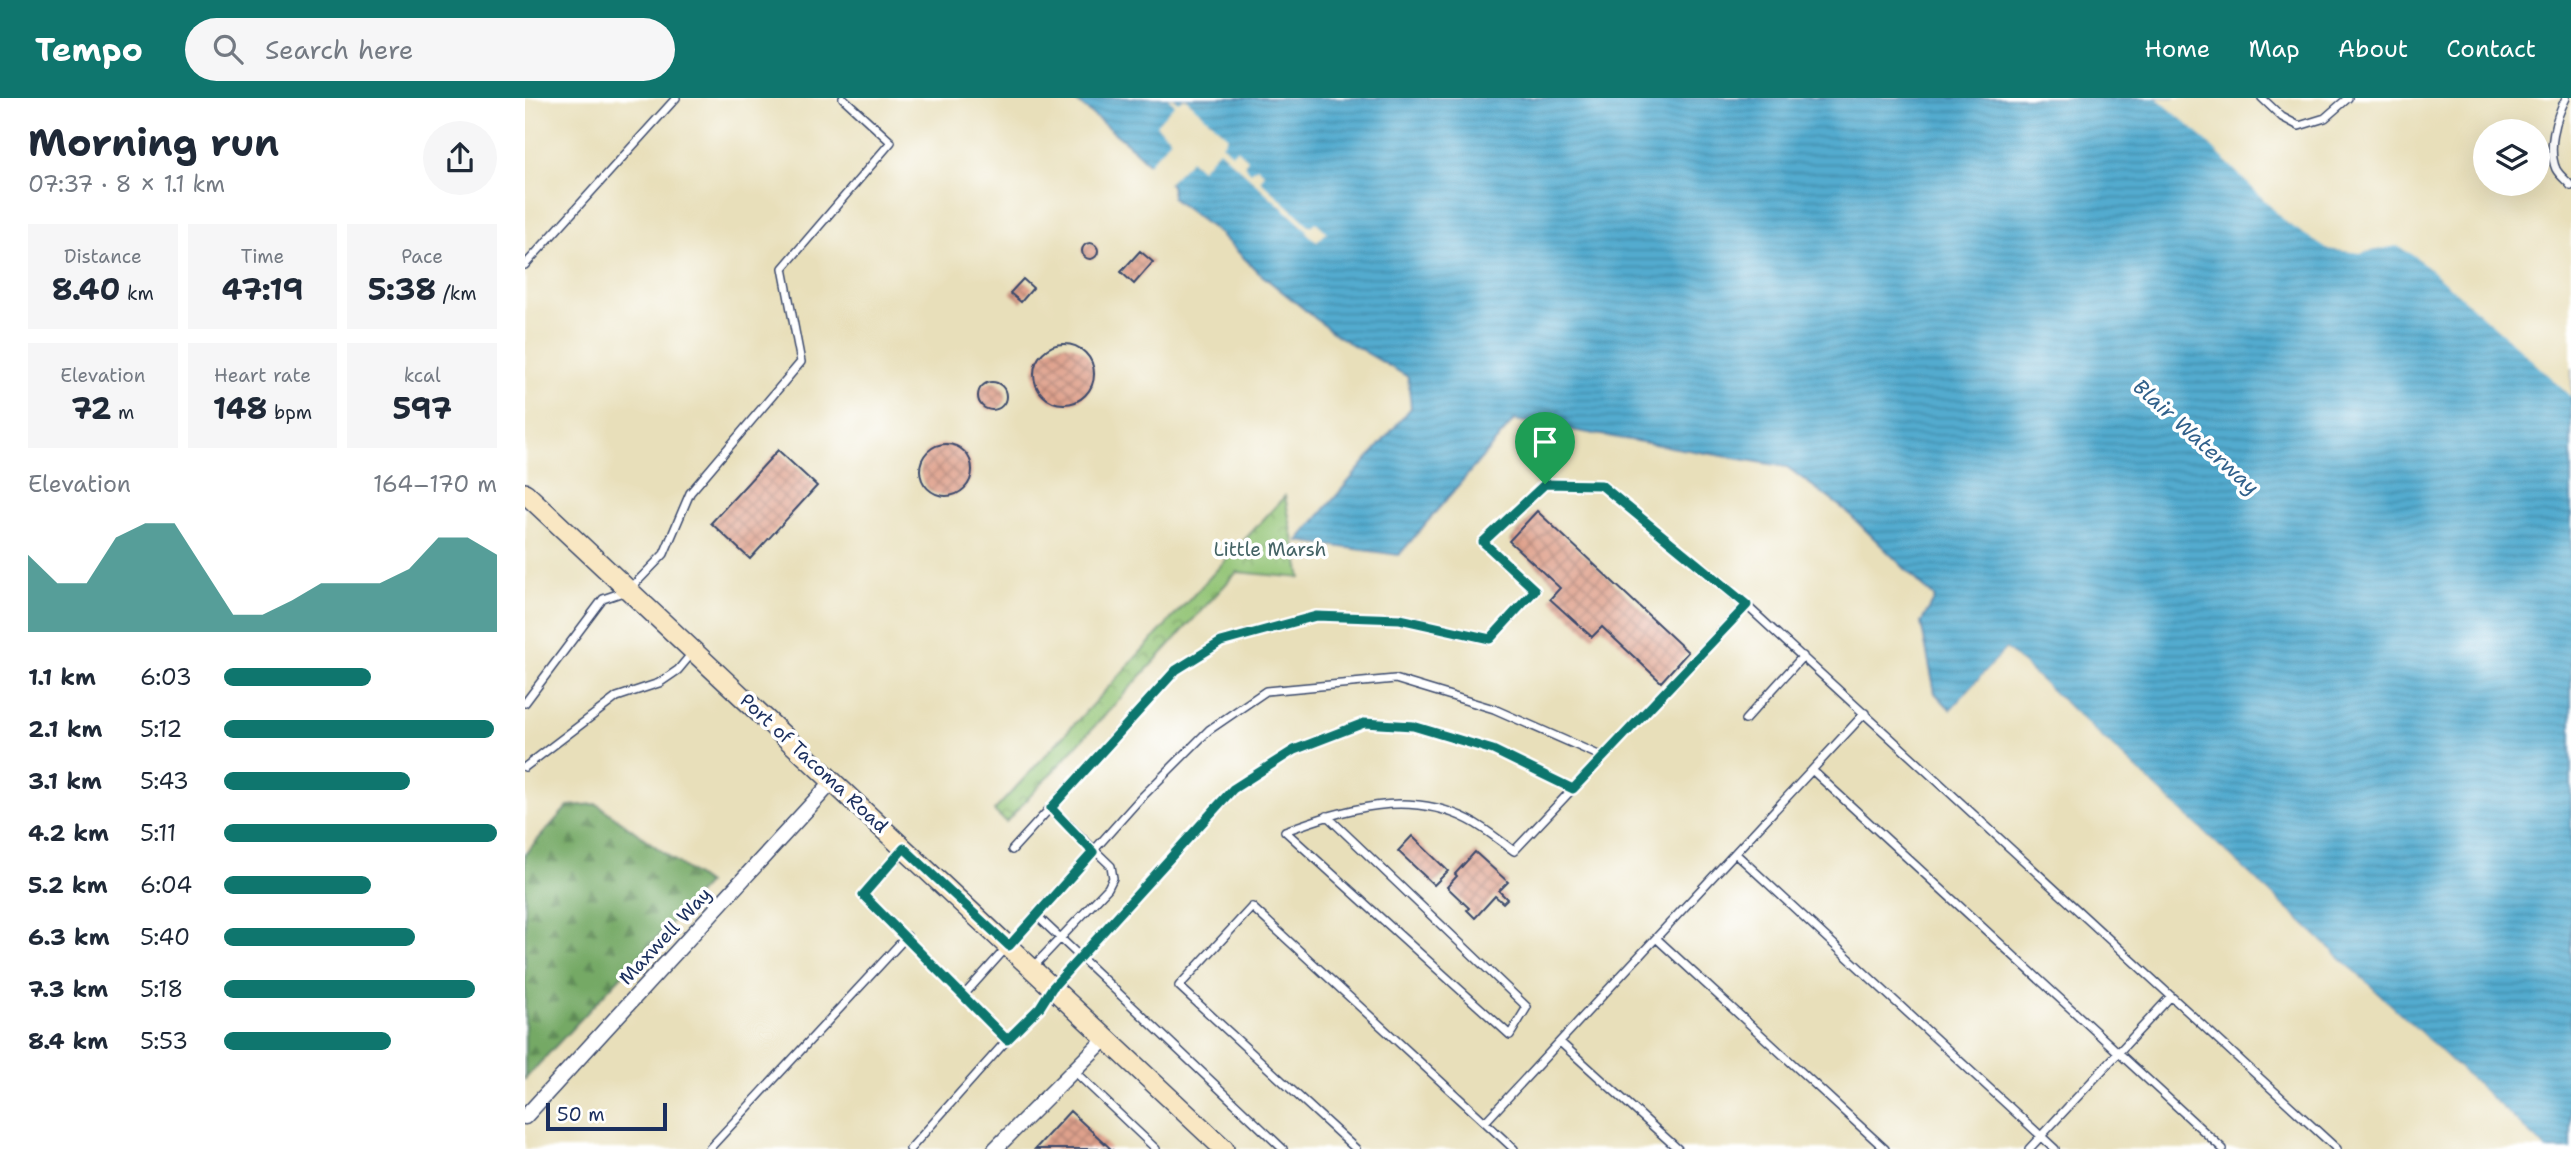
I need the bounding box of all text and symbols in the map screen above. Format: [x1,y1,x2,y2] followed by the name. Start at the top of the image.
[185,18,675,81] search box
[35,27,143,72] text: Tempo
[209,30,247,68] icon: search
[265,32,414,67] text: Search here
[2144,33,2210,65] text: Home
[2248,33,2300,65] text: Map
[2338,33,2408,65] text: About
[2446,33,2536,65] text: Contact
[28,117,279,168] text: Morning run
[2473,119,2550,196] map controls
[2473,119,2550,196] button: layers
[423,121,497,195] button: share
[28,169,225,199] text: 07:37 · 8 × 1.1 km
[64,244,142,269] text: Distance
[241,244,284,269] text: Time
[401,244,443,269] text: Pace
[52,269,121,310] text: 8.40
[222,269,303,310] text: 47:19
[368,269,436,310] text: 5:38
[121,281,154,306] text: km
[436,281,477,306] text: /km
[60,363,145,388] text: Elevation
[214,363,311,388] text: Heart rate
[404,363,441,388] text: kcal
[2127,373,2265,501] water label: Blair Waterway
[71,388,112,429] text: 72
[213,388,268,429] text: 148
[392,388,452,429] text: 597
[112,400,134,425] text: m
[268,400,312,425] text: bpm
[1515,412,1575,484] pin
[1526,423,1564,461] icon: arrive
[28,469,131,499] text: Elevation
[373,469,497,499] text: 164–170 m
[1214,537,1326,562] park label: Little Marsh
[28,662,96,692] text: 1.1 km
[140,662,192,692] text: 6:03
[735,688,893,838] street label: Port of Tacoma Road
[28,714,102,744] text: 2.1 km
[140,714,182,744] text: 5:12
[28,766,102,796] text: 3.1 km
[140,766,189,796] text: 5:43
[28,818,109,848] text: 4.2 km
[140,818,176,848] text: 5:11
[28,870,108,900] text: 5.2 km
[140,870,192,900] text: 6:04
[613,882,717,990] street label: Maxwell Way
[28,922,110,952] text: 6.3 km
[140,922,190,952] text: 5:40
[28,974,108,1004] text: 7.3 km
[140,974,183,1004] text: 5:18
[28,1026,108,1056] text: 8.4 km
[140,1026,188,1056] text: 5:53
[546,1100,667,1132] scale bar
[557,1102,605,1127] text: 50 m

